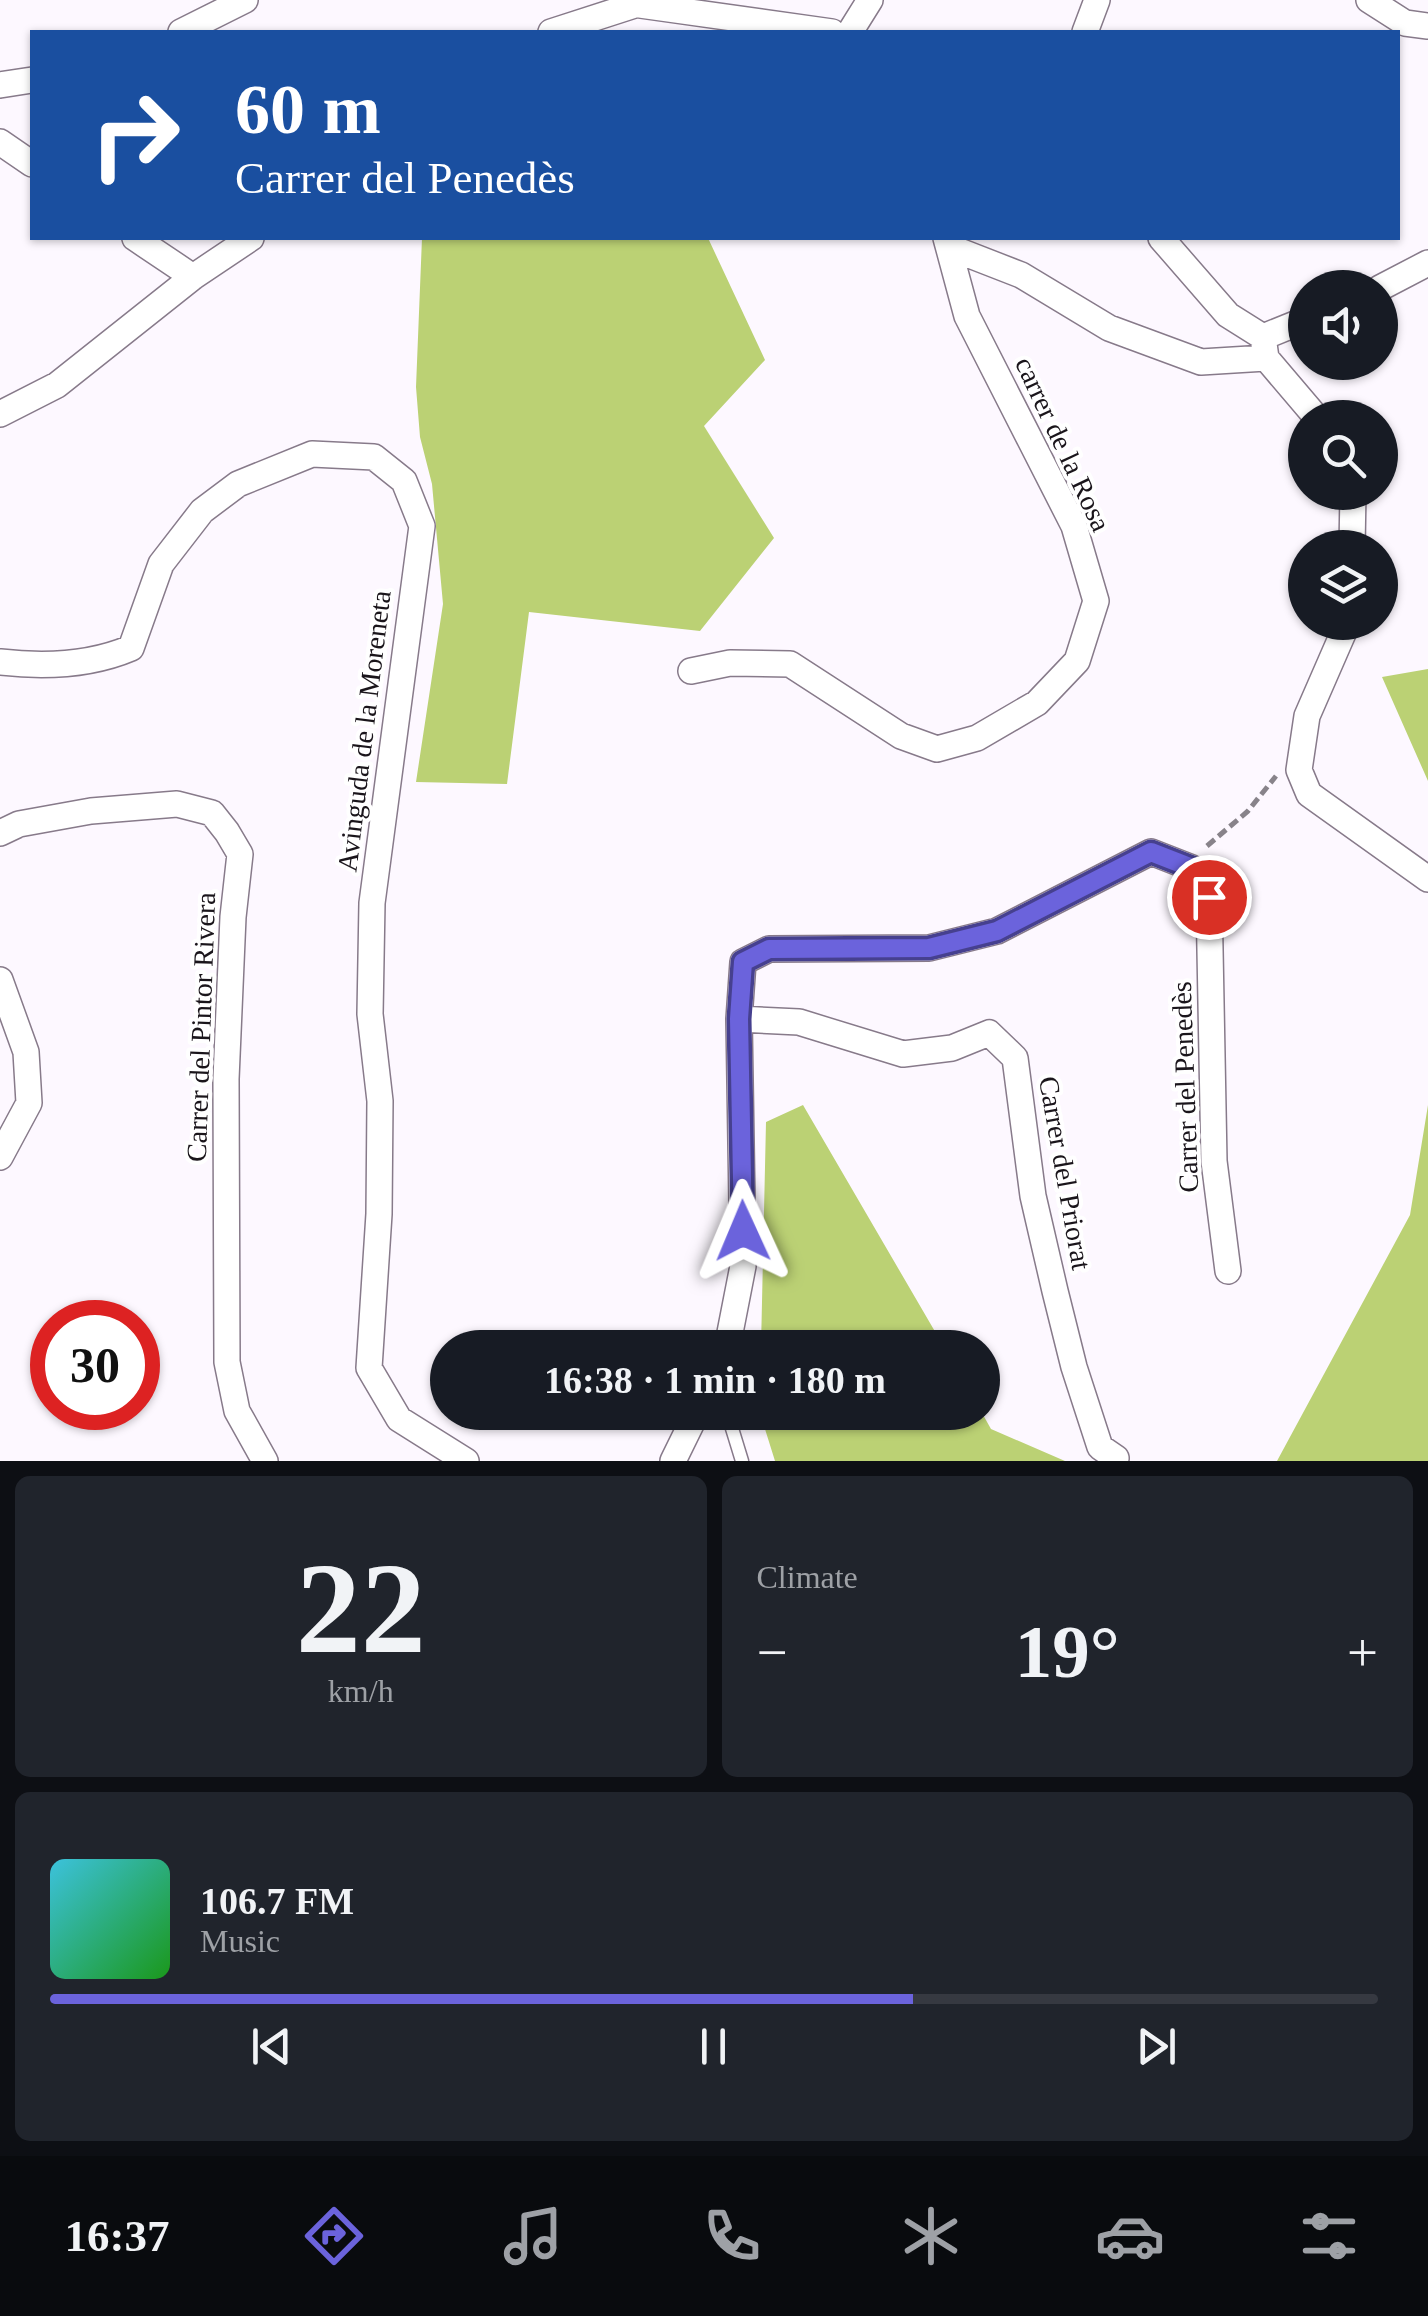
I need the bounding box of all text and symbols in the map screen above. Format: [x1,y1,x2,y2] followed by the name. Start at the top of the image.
[70,70,200,200] icon: right
[235,71,381,148] text: 60 m
[235,153,575,203] text: Carrer del Penedès
[1288,270,1398,640] map controls
[1288,270,1398,380] button: sound
[1009,352,1117,537] street label: carrer de la Rosa
[1288,400,1398,510] button: search
[1288,530,1398,640] button: layers
[331,588,397,873] street label: Avinguda de la Moreneta
[1167,855,1252,940] pin
[1182,870,1237,925] icon: arrive
[181,891,221,1162] street label: Carrer del Pintor Rivera
[1166,981,1204,1193] street label: Carrer del Penedès
[1033,1074,1097,1272] street label: Carrer del Priorat
[691,1179,795,1283] position arrow
[30,1300,160,1430] speed limit sign: 30
[544,1359,886,1401] text: 16:38 · 1 min · 180 m
[296,1536,426,1680] text: 22
[757,1559,858,1595] text: Climate
[1015,1610,1120,1693] text: 19°
[757,1622,788,1683] text: −
[1347,1622,1378,1683] text: +
[328,1673,394,1709] text: km/h
[200,1880,354,1922] text: 106.7 FM
[200,1923,280,1959] text: Music
[244,2019,299,2074] icon: previous
[686,2019,741,2074] icon: pause
[1129,2019,1184,2074] icon: next
[299,2201,369,2271] icon: directions
[498,2201,568,2271] icon: music
[697,2201,767,2271] icon: phone
[896,2201,966,2271] icon: climate
[1095,2201,1165,2271] icon: car
[1294,2201,1364,2271] icon: filters
[65,2211,170,2261] text: 16:37

